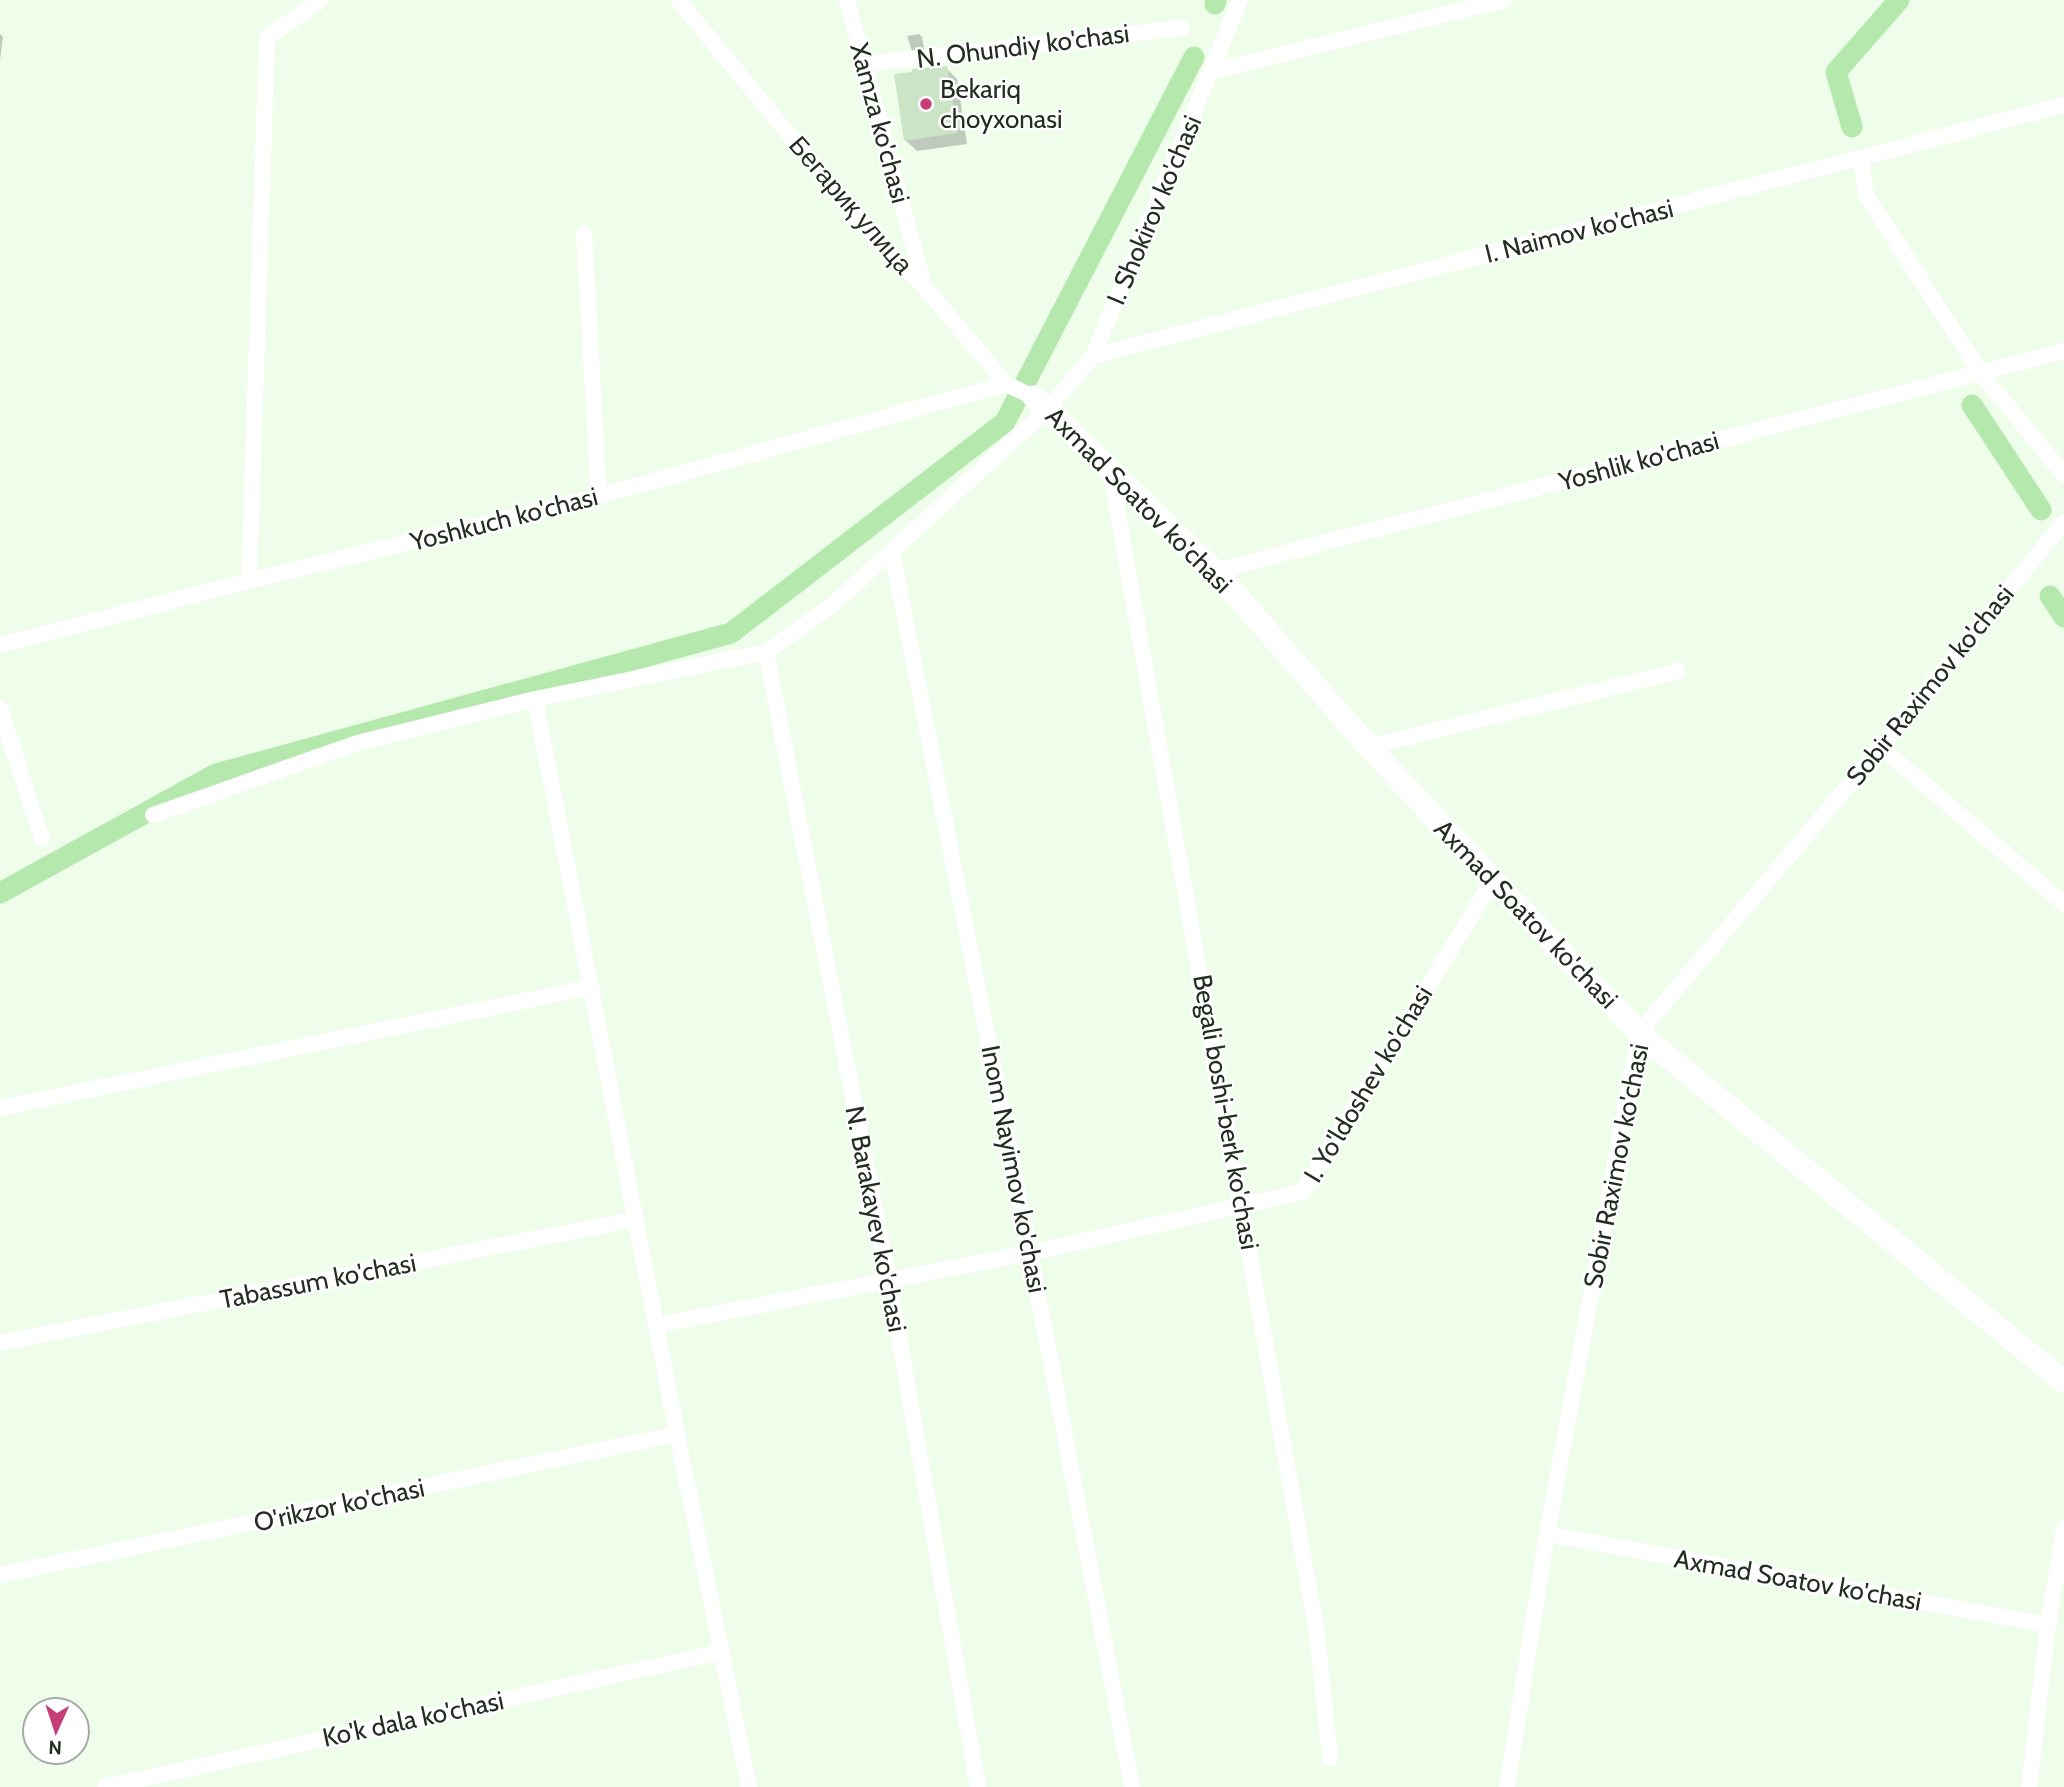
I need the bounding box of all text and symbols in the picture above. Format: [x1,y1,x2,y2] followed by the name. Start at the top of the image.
[915,17,1131,75] street label: N. Ohundiy ko'chasi
[843,39,917,207] street label: Xamza ko'chasi
[940,73,1063,135] place label: Bekariq choyxonasi
[918,96,934,112] marker: Bekariq choyxonasi
[1100,111,1208,309] street label: I. Shokirov ko'chasi
[782,129,920,281] street label: Бегариқ улица
[1482,192,1676,270] street label: I. Naimov ko'chasi
[1039,400,1239,600] street label: Axmad Soatov ko'chasi
[1555,424,1722,498] street label: Yoshlik ko'chasi
[406,480,601,558] street label: Yoshkuch ko'chasi
[1839,578,2021,792] street label: Sobir Raximov ko'chasi
[1428,813,1624,1015] street label: Axmad Soatov ko'chasi
[1186,972,1266,1252] street label: Begali boshi-berk ko'chasi
[1297,980,1439,1188] street label: I. Yo'ldoshev ko'chasi
[1577,1041,1655,1291] street label: Sobir Raximov ko'chasi
[974,1043,1054,1295] street label: Inom Nayimov ko'chasi
[838,1103,914,1335] street label: N. Barakayev ko'chasi
[217,1246,419,1316] street label: Tabassum ko'chasi
[251,1471,427,1539] street label: O'rikzor ko'chasi
[1672,1542,1924,1618] street label: Axmad Soatov ko'chasi
[319,1684,507,1754] street label: Ko'k dala ko'chasi
[21,1696,91,1766] north arrow
[48,1736,62,1759] text: N

